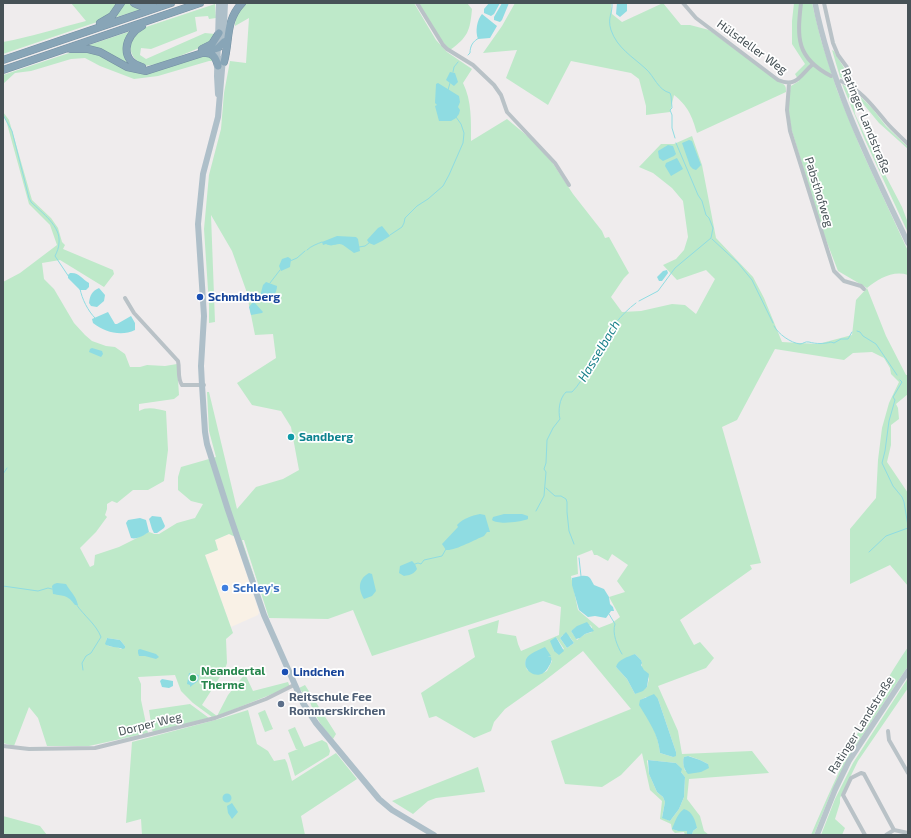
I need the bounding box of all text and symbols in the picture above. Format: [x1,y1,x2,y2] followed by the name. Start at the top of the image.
[714,17,790,77] street label: Hülsdeller Weg
[838,66,894,176] street label: Ratinger Landstraße
[802,155,836,229] street label: Pabsthofweg
[208,290,280,304] place label: Schmidtberg
[195,292,205,302] marker: Schmidtberg
[575,318,623,384] water label: Hasselbach
[299,430,353,444] place label: Sandberg
[286,432,296,442] marker: Sandberg
[233,581,280,595] place label: Schley's
[220,583,230,593] marker: Schley's
[201,664,265,692] place label: Neandertal Therme
[293,665,344,679] place label: Lindchen
[280,667,290,677] marker: Lindchen
[188,673,198,683] marker: Neandertal Therme
[825,674,897,776] street label: Ratinger Landstraße
[289,690,386,718] place label: Reitschule Fee Rommerskirchen
[276,699,286,709] marker: Reitschule Fee Rommerskirchen
[117,709,183,739] street label: Dorper Weg

